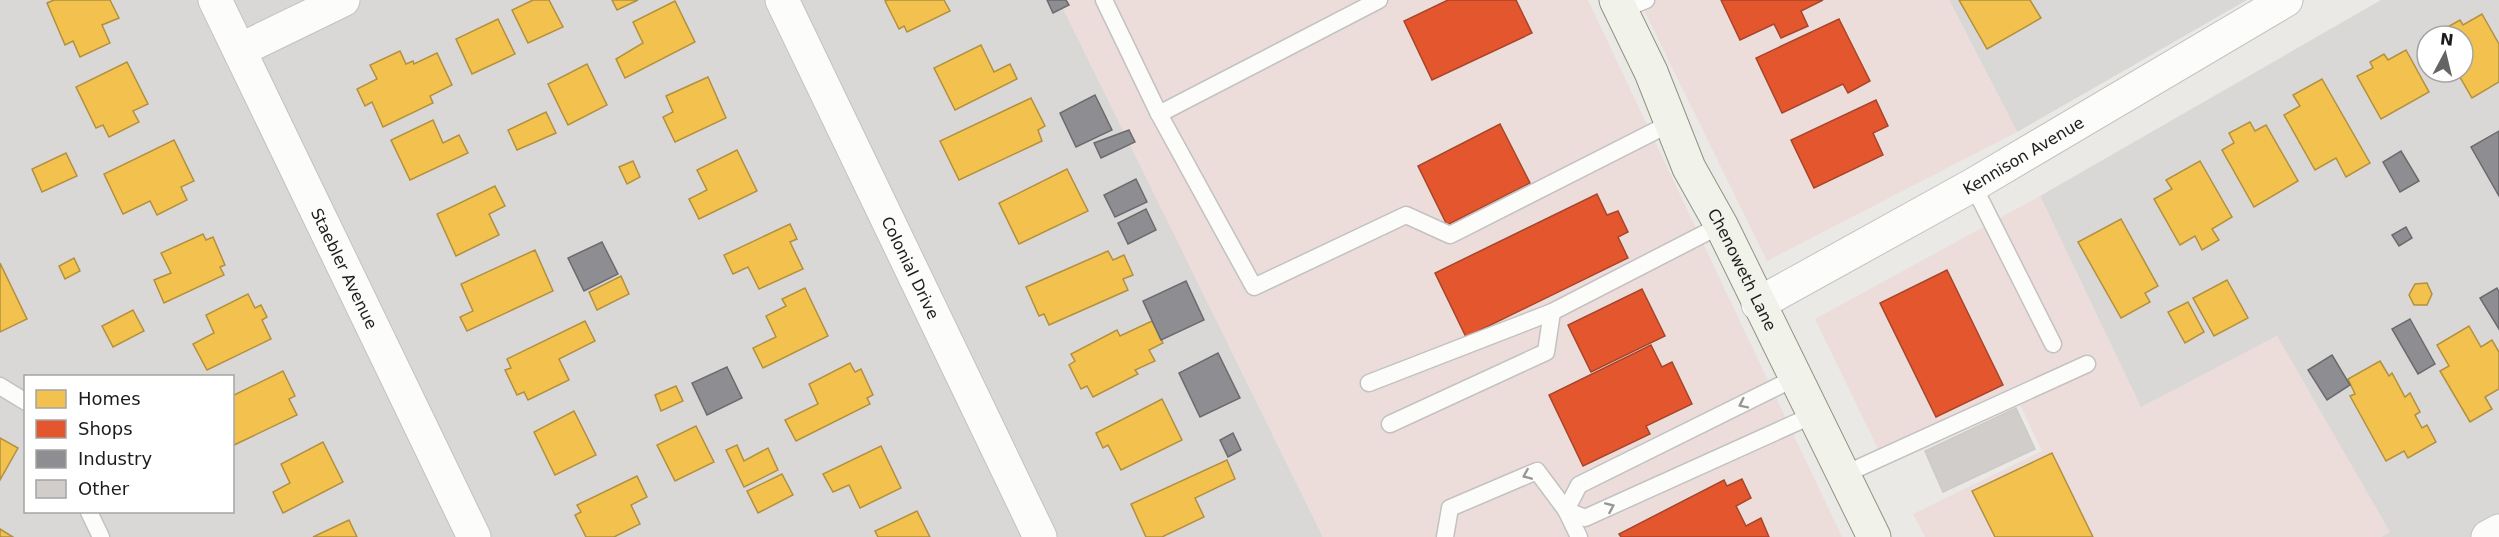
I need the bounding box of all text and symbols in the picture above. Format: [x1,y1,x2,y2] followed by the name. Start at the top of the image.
[2415,24,2475,84] north arrow
[2439,29,2455,50] text: N
[1960,113,2087,199] street label: Kennison Avenue
[307,205,381,332] street label: Staebler Avenue
[1704,205,1780,334] street label: Chenoweth Lane
[877,213,943,322] street label: Colonial Drive
[24,375,234,513] legend
[78,388,141,409] text: Homes
[1738,396,1749,408] one-way arrow
[78,418,133,439] text: Shops
[78,448,152,469] text: Industry
[1523,468,1534,480] one-way arrow
[78,478,130,499] text: Other
[1603,502,1614,514] one-way arrow

